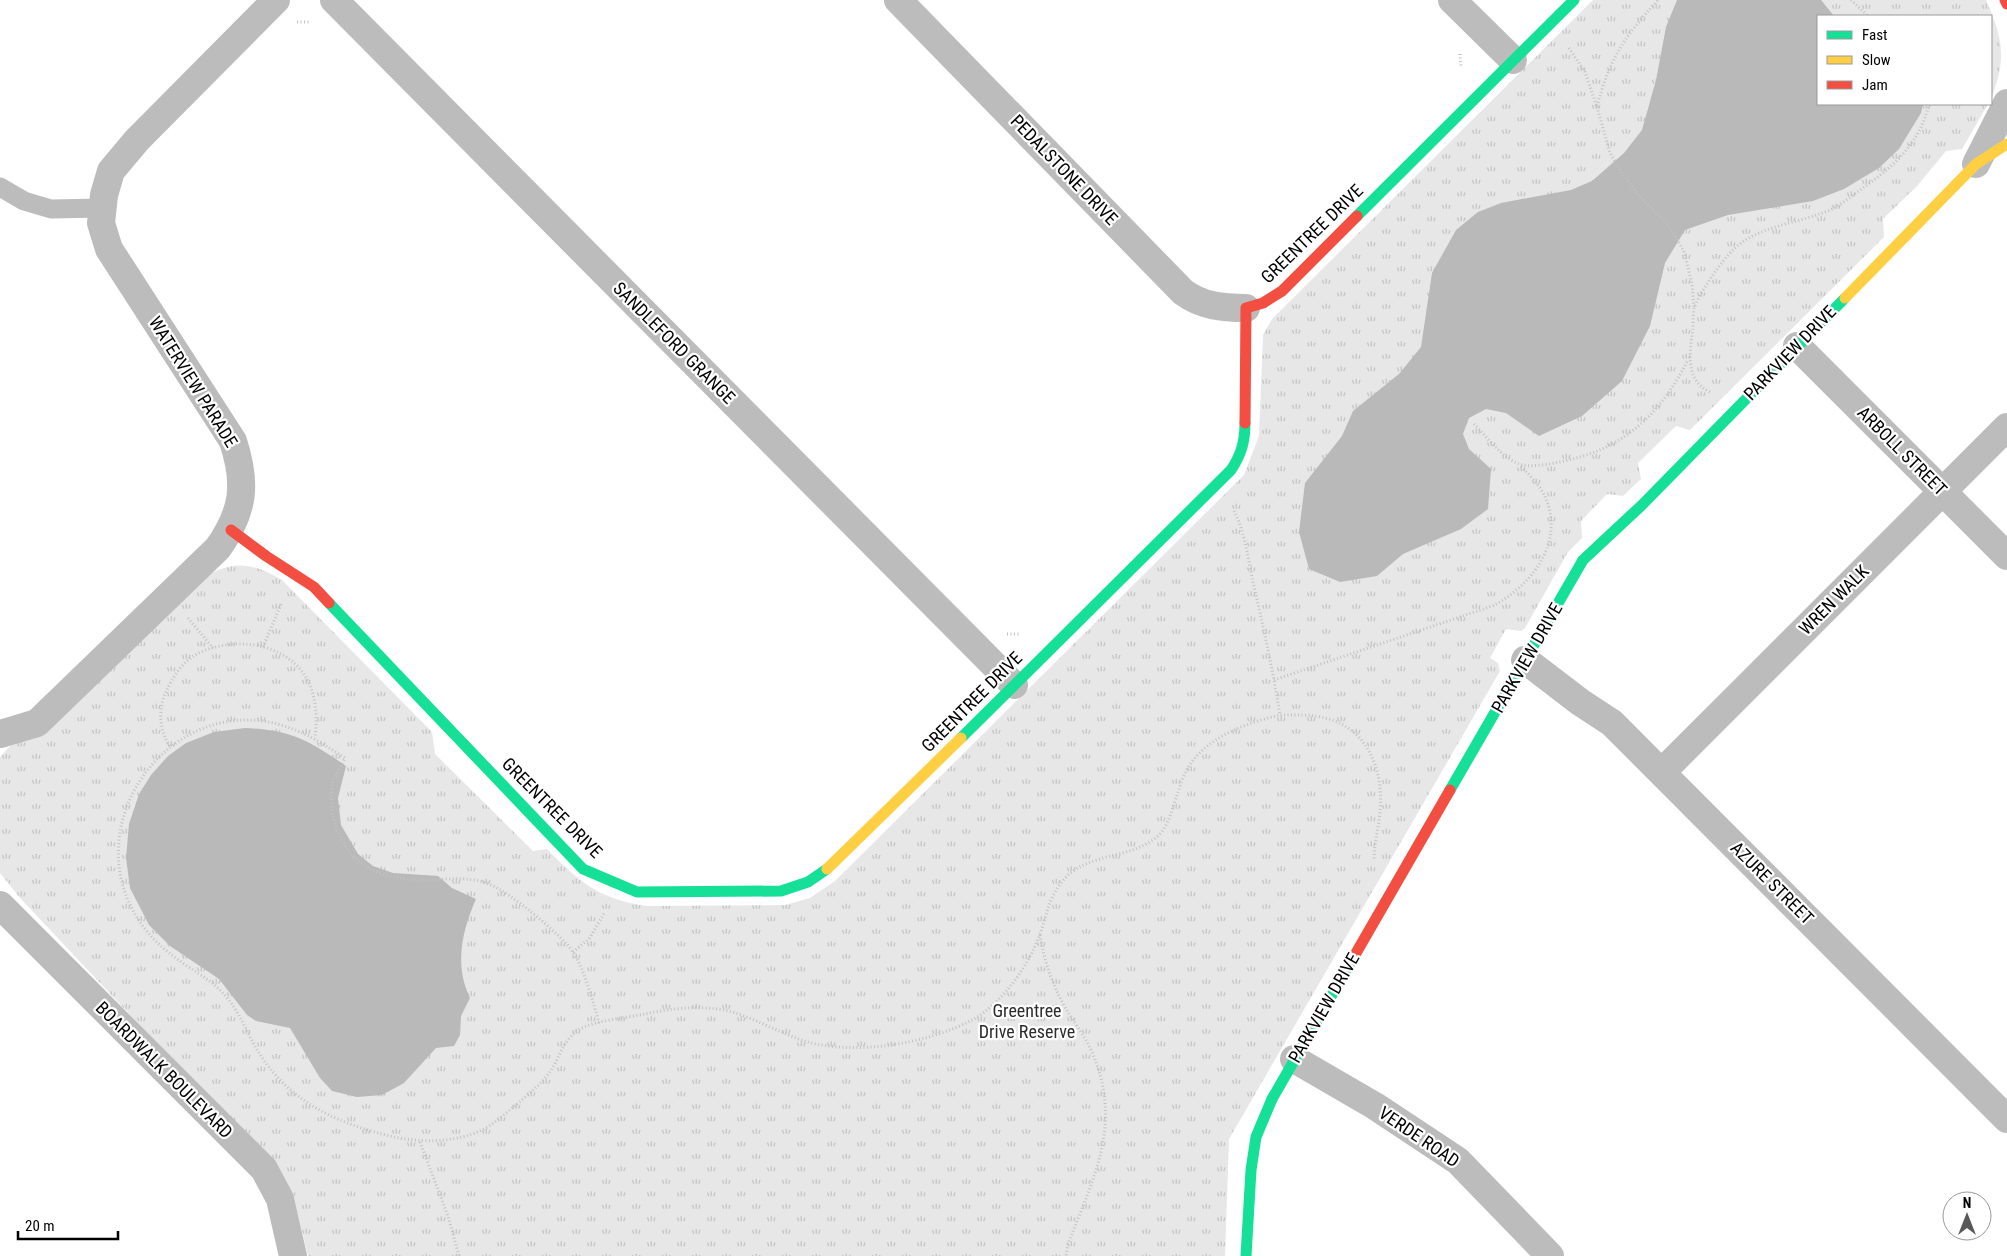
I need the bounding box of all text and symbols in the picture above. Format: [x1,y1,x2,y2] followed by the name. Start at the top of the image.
[1817,15,1992,105] legend
[1862,26,1887,44] text: Fast
[1862,51,1891,69] text: Slow
[1862,76,1888,94] text: Jam
[1007,110,1122,229] street label: PEDALSTONE DRIVE
[1256,180,1367,287] street label: GREENTREE DRIVE
[609,277,740,408] street label: SANDLEFORD GRANGE
[1739,301,1840,404] street label: PARKVIEW DRIVE
[145,313,242,451] street label: WATERVIEW PARADE
[1853,402,1951,500] street label: ARBOLL STREET
[1795,560,1873,639] street label: WREN WALK
[1487,599,1566,716] street label: PARKVIEW DRIVE
[917,647,1026,756] street label: GREENTREE DRIVE
[498,753,607,862] street label: GREENTREE DRIVE
[1727,837,1818,928] street label: AZURE STREET
[1284,949,1363,1066] street label: PARKVIEW DRIVE
[92,997,237,1142] street label: BOARDWALK BOULEVARD
[979,1000,1075,1042] park label: Greentree Drive Reserve
[1375,1102,1464,1171] street label: VERDE ROAD
[1942,1191,1992,1241] north arrow
[1963,1195,1971,1211] text: N
[18,1208,118,1240] scale bar
[25,1217,55,1235] text: 20 m

